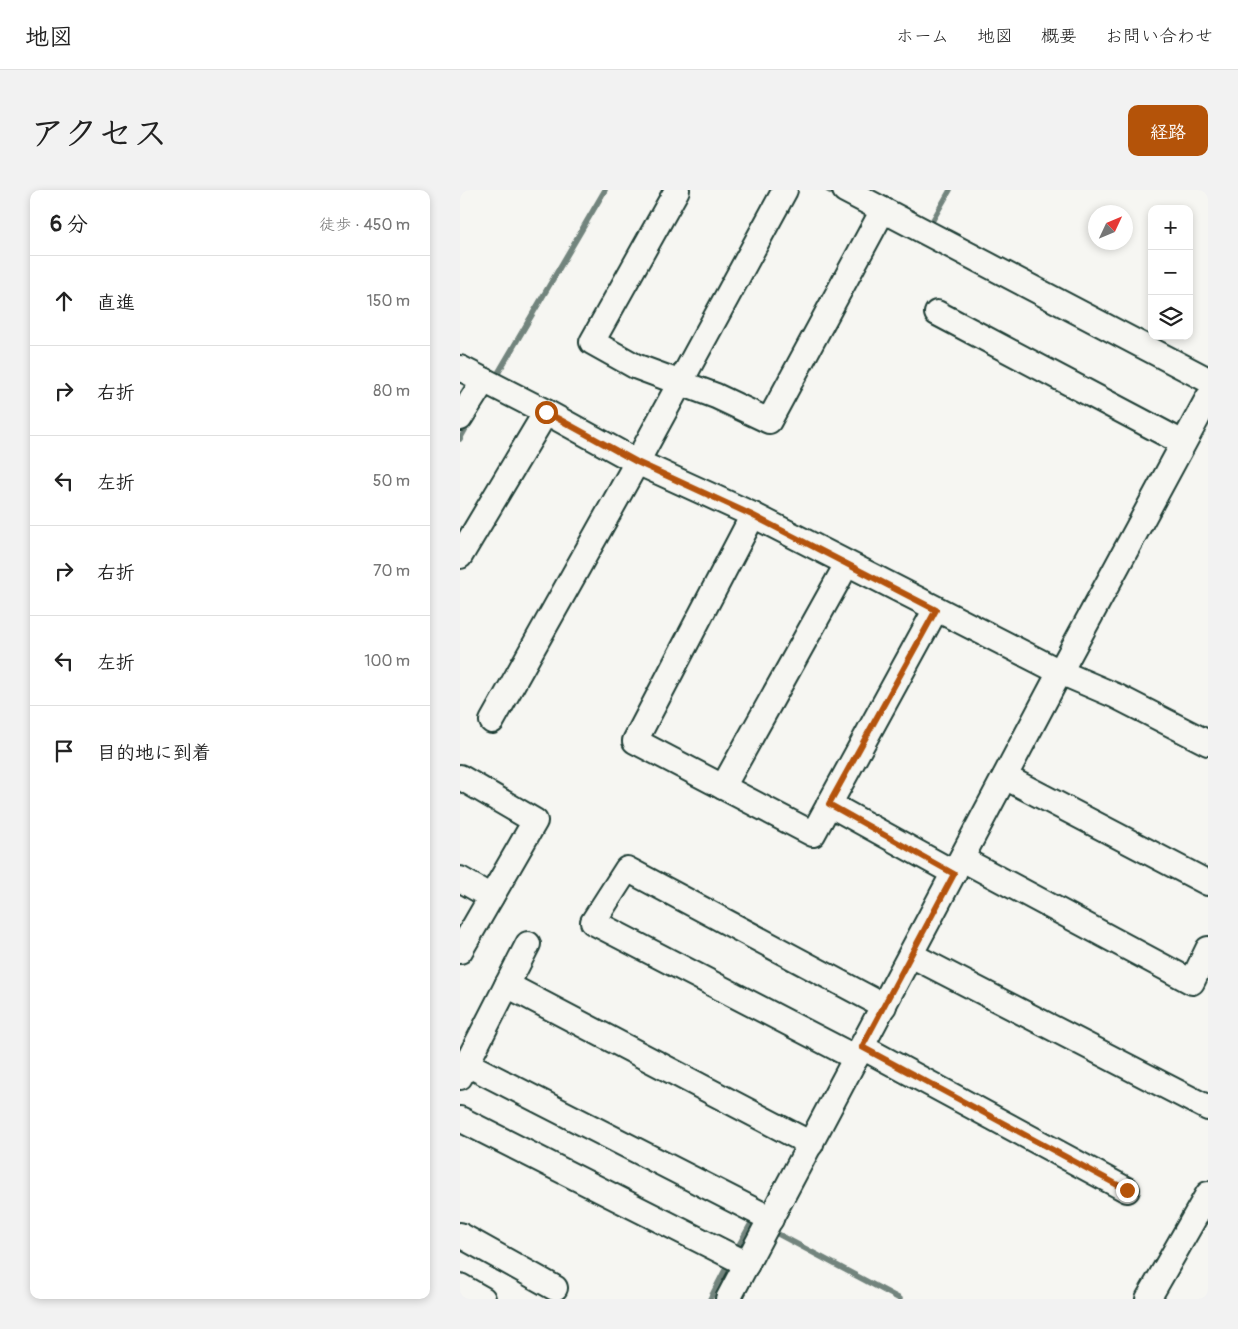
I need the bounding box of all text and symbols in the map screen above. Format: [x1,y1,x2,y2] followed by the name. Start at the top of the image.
[25,23,73,52] text: 地図
[896,25,949,48] text: ホーム
[977,25,1013,48] text: 地図
[1041,25,1077,48] text: 概要
[1105,25,1213,48] text: お問い合わせ
[1128,105,1208,156] button: 経路
[30,112,168,156] text: アクセス
[1088,205,1133,250] north arrow
[1148,205,1193,340] map controls
[1148,205,1193,250] button: +
[50,211,88,238] text: 6 分
[319,215,410,235] text: 徒歩 · 450 m
[1148,250,1193,295] button: −
[50,287,78,315] icon: ahead
[97,291,135,315] text: 直進
[366,291,410,311] text: 150 m
[1148,295,1193,340] button: layers
[50,377,78,405] icon: right
[97,381,135,405] text: 右折
[373,381,410,401] text: 80 m
[535,401,558,424] route start
[50,467,78,495] icon: left
[97,471,135,495] text: 左折
[373,471,410,491] text: 50 m
[50,557,78,585] icon: right
[97,561,135,585] text: 右折
[373,561,410,581] text: 70 m
[50,647,78,675] icon: left
[97,651,135,675] text: 左折
[364,651,410,671] text: 100 m
[50,737,78,765] icon: arrive
[97,741,211,765] text: 目的地に到着
[1116,1179,1139,1202] route end

